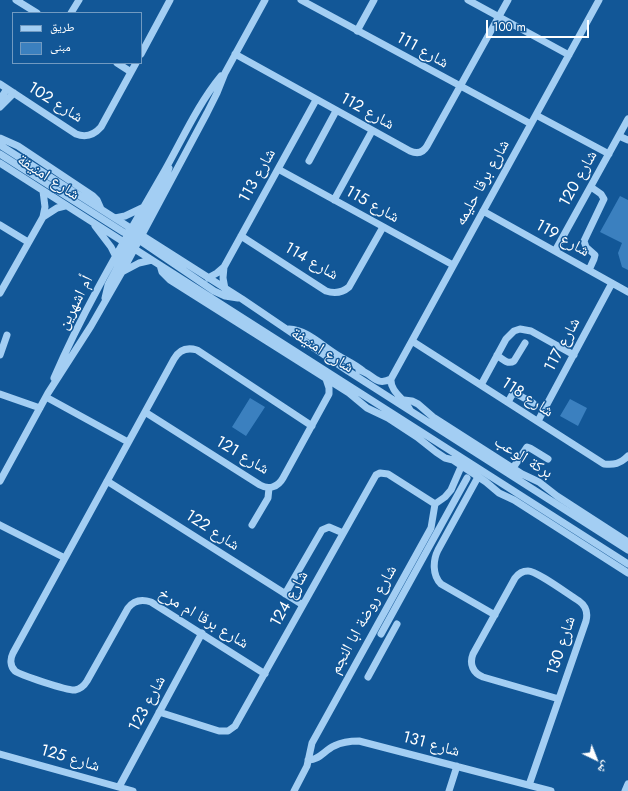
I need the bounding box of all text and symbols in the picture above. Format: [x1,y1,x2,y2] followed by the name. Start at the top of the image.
[12,12,142,64] legend
[488,12,591,38] scale bar
[50,18,75,36] text: طريق
[493,18,526,36] text: 100 m
[392,29,452,73] street label: شارع 111
[50,38,71,56] text: مبنى
[24,79,86,127] street label: شارع 102
[337,89,397,135] street label: شارع 112
[451,137,515,229] street label: شارع برقا حليمه
[235,146,281,206] street label: شارع 113
[556,148,602,210] street label: شارع 120
[13,151,83,205] street label: شارع امنيفة
[342,182,402,228] street label: شارع 115
[532,216,592,262] street label: شارع 119
[281,239,341,285] street label: شارع 114
[54,273,98,333] street label: أم اشهرين
[541,315,585,375] street label: شارع 117
[287,324,357,378] street label: شارع امنيفة
[497,374,557,422] street label: شارع 118
[212,433,272,479] street label: شارع 121
[490,433,556,483] street label: بركة الوعب
[181,506,243,556] street label: شارع 122
[326,562,402,678] street label: شارع روضة ابا النجم
[267,568,313,630] street label: شارع 124
[154,585,252,653] street label: شارع برقا ام مرخ
[543,614,581,678] street label: شارع 130
[125,673,171,735] street label: شارع 123
[400,728,462,762] street label: شارع 131
[576,739,616,779] north arrow
[38,741,102,777] street label: شارع 125
[594,758,614,778] text: ش

